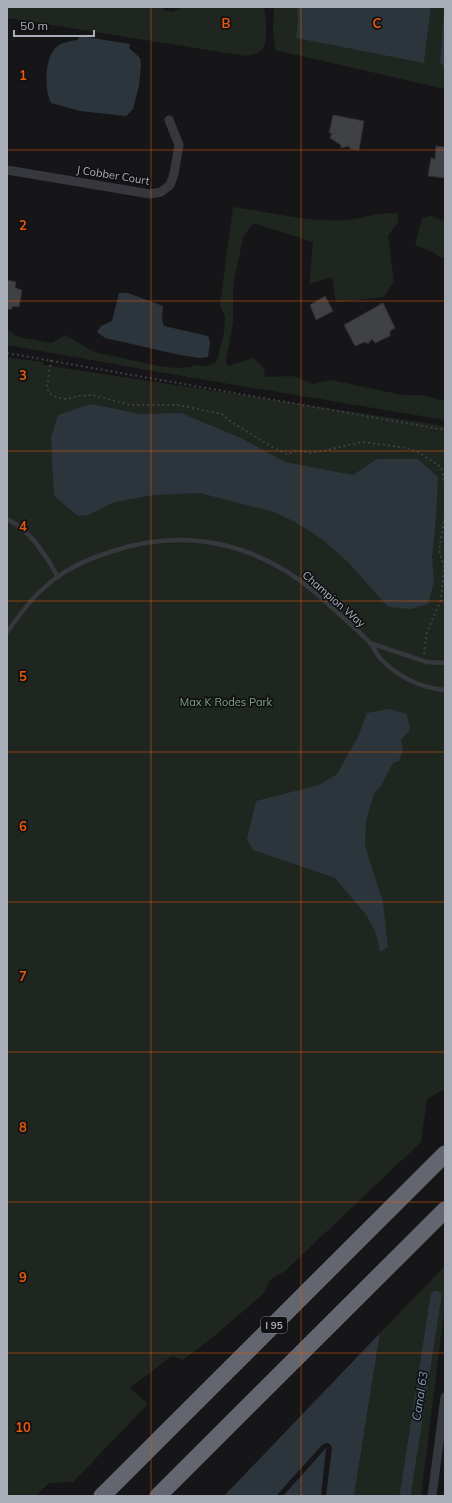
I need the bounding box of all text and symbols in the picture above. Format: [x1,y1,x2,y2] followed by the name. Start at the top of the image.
[14,12,94,38] scale bar
[222,15,231,31] text: B
[373,15,382,31] text: C
[20,18,48,33] text: 50 m
[19,67,27,83] text: 1
[75,162,151,188] street label: J Cobber Court
[19,217,27,233] text: 2
[19,367,27,383] text: 3
[19,518,27,534] text: 4
[300,568,369,630] street label: Champion Way
[19,668,27,684] text: 5
[180,695,273,709] park label: Max K Rodes Park
[19,818,27,834] text: 6
[19,968,27,984] text: 7
[19,1119,27,1135] text: 8
[19,1269,27,1285] text: 9
[261,1317,287,1333] road number: I 95
[408,1370,431,1422] water label: Canal 63
[15,1419,31,1435] text: 10

